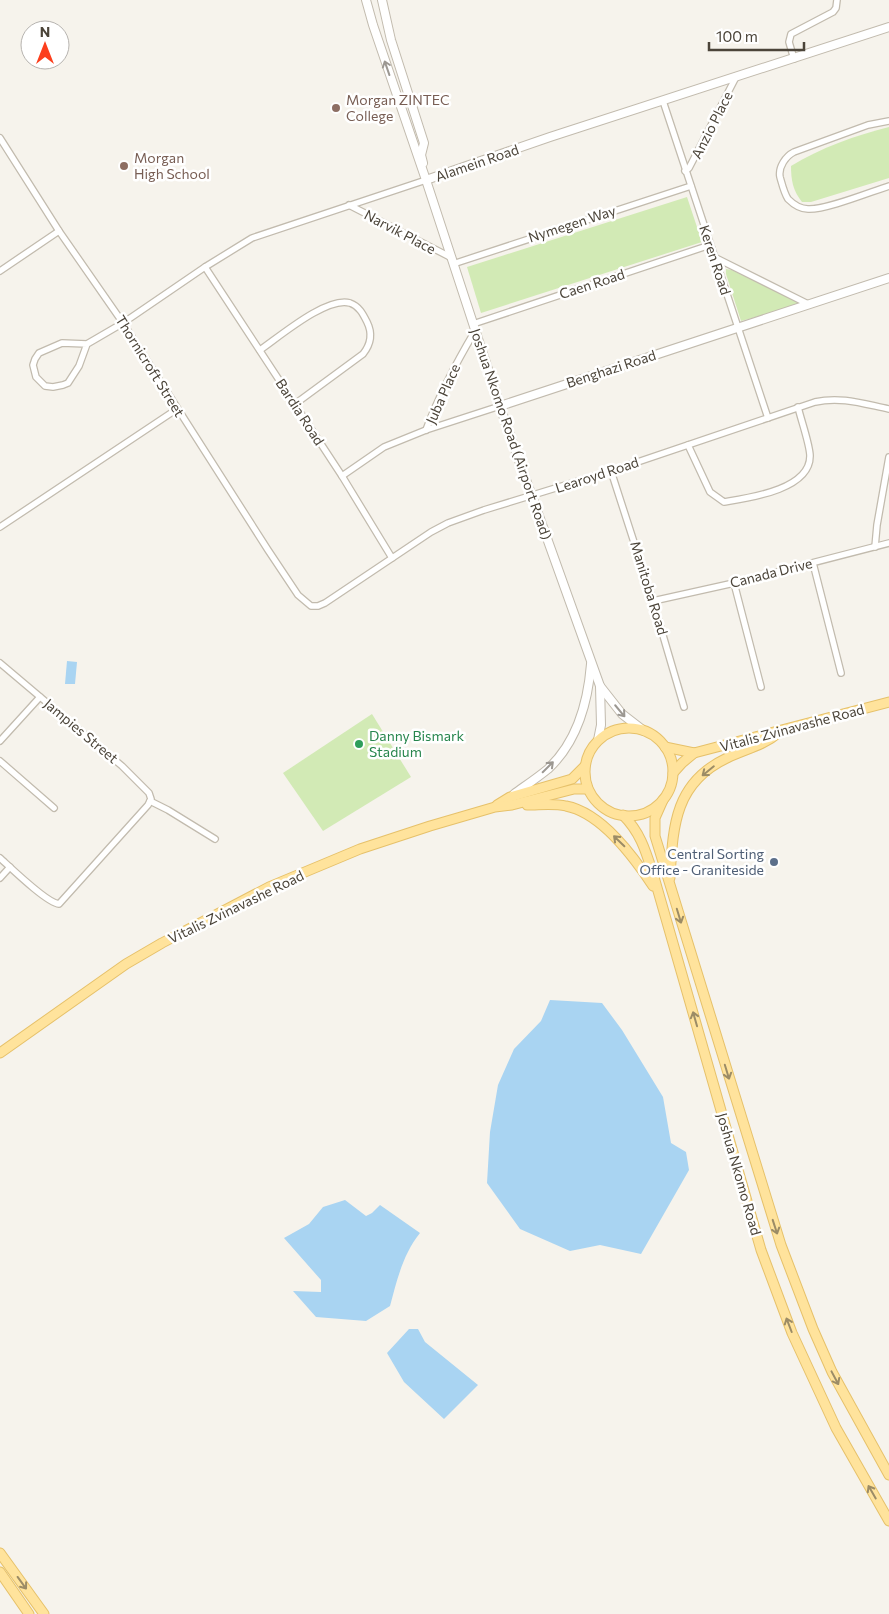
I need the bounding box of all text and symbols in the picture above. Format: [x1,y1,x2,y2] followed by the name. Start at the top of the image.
[20,20,70,70] north arrow
[709,20,804,52] scale bar
[40,23,50,40] text: N
[716,27,758,45] text: 100 m
[382,61,391,76] one-way arrow
[687,88,736,161] street label: Anzio Place
[346,91,450,124] place label: Morgan ZINTEC College
[330,102,342,114] marker: Morgan ZINTEC College
[433,140,521,185] street label: Alamein Road
[134,149,210,182] place label: Morgan High School
[118,160,130,172] marker: Morgan High School
[526,201,618,246] street label: Nymegen Way
[362,206,439,257] street label: Narvik Place
[696,223,735,297] street label: Keren Road
[557,265,627,302] street label: Caen Road
[112,312,189,420] street label: Thornicroft Street
[467,326,556,542] street label: Joshua Nkomo Road (Airport Road)
[564,346,658,391] street label: Benghazi Road
[422,361,463,427] street label: Juba Place
[273,375,328,448] street label: Bardia Road
[553,453,641,496] street label: Learoyd Road
[627,539,672,637] street label: Manitoba Road
[728,554,814,591] street label: Canada Drive
[41,695,122,767] street label: Jampies Street
[718,700,866,755] street label: Vitalis Zvinavashe Road
[614,704,625,717] one-way arrow
[369,727,465,760] place label: Danny Bismark Stadium
[353,738,365,750] marker: Danny Bismark Stadium
[542,761,554,773] one-way arrow
[701,765,714,776] one-way arrow
[613,835,625,848] one-way arrow
[640,845,764,878] place label: Central Sorting Office - Graniteside
[768,856,780,868] marker: Central Sorting Office - Graniteside
[165,866,306,947] street label: Vitalis Zvinavashe Road
[675,908,685,924] one-way arrow
[689,1012,699,1028] one-way arrow
[722,1063,732,1079] one-way arrow
[714,1111,765,1237] street label: Joshua Nkomo Road
[771,1219,780,1234] one-way arrow
[784,1317,793,1333] one-way arrow
[830,1370,840,1385] one-way arrow
[867,1485,877,1500] one-way arrow
[17,1576,27,1590] one-way arrow

